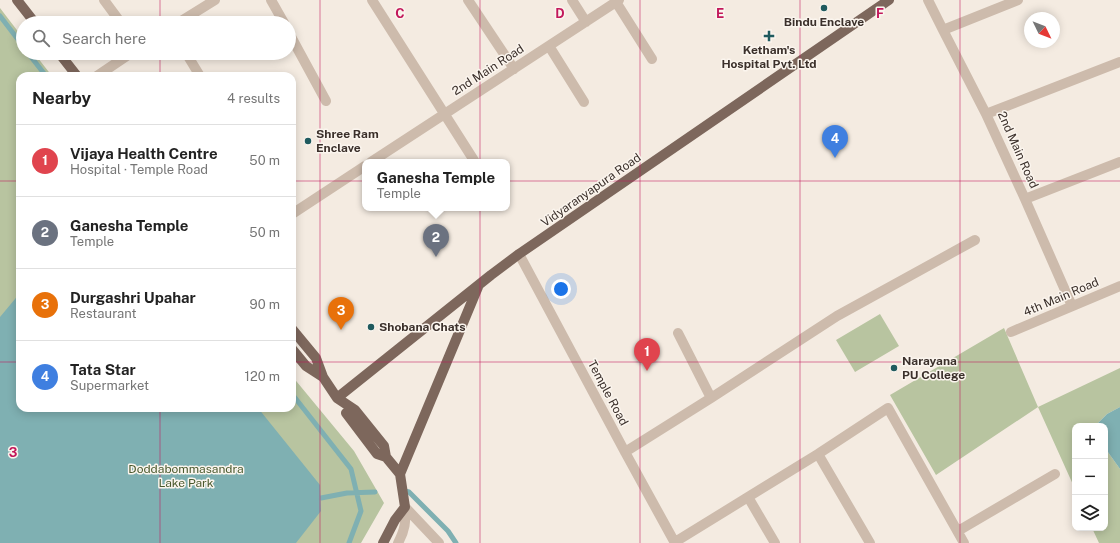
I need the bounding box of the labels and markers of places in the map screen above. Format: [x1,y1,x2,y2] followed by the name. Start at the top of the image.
[819,3,829,13] marker: Bindu Enclave
[784,15,864,29] place label: Bindu Enclave
[763,30,775,42] marker: Ketham's Hospital Pvt. Ltd
[721,43,817,71] place label: Ketham's Hospital Pvt. Ltd
[822,125,848,158] pin: 4
[316,127,379,155] place label: Shree Ram Enclave
[303,136,313,146] marker: Shree Ram Enclave
[423,224,449,257] pin: 2
[328,297,354,330] pin: 3
[379,320,466,334] place label: Shobana Chats
[366,322,376,332] marker: Shobana Chats
[634,338,660,371] pin: 1
[902,354,965,382] place label: Narayana PU College
[889,363,899,373] marker: Narayana PU College

